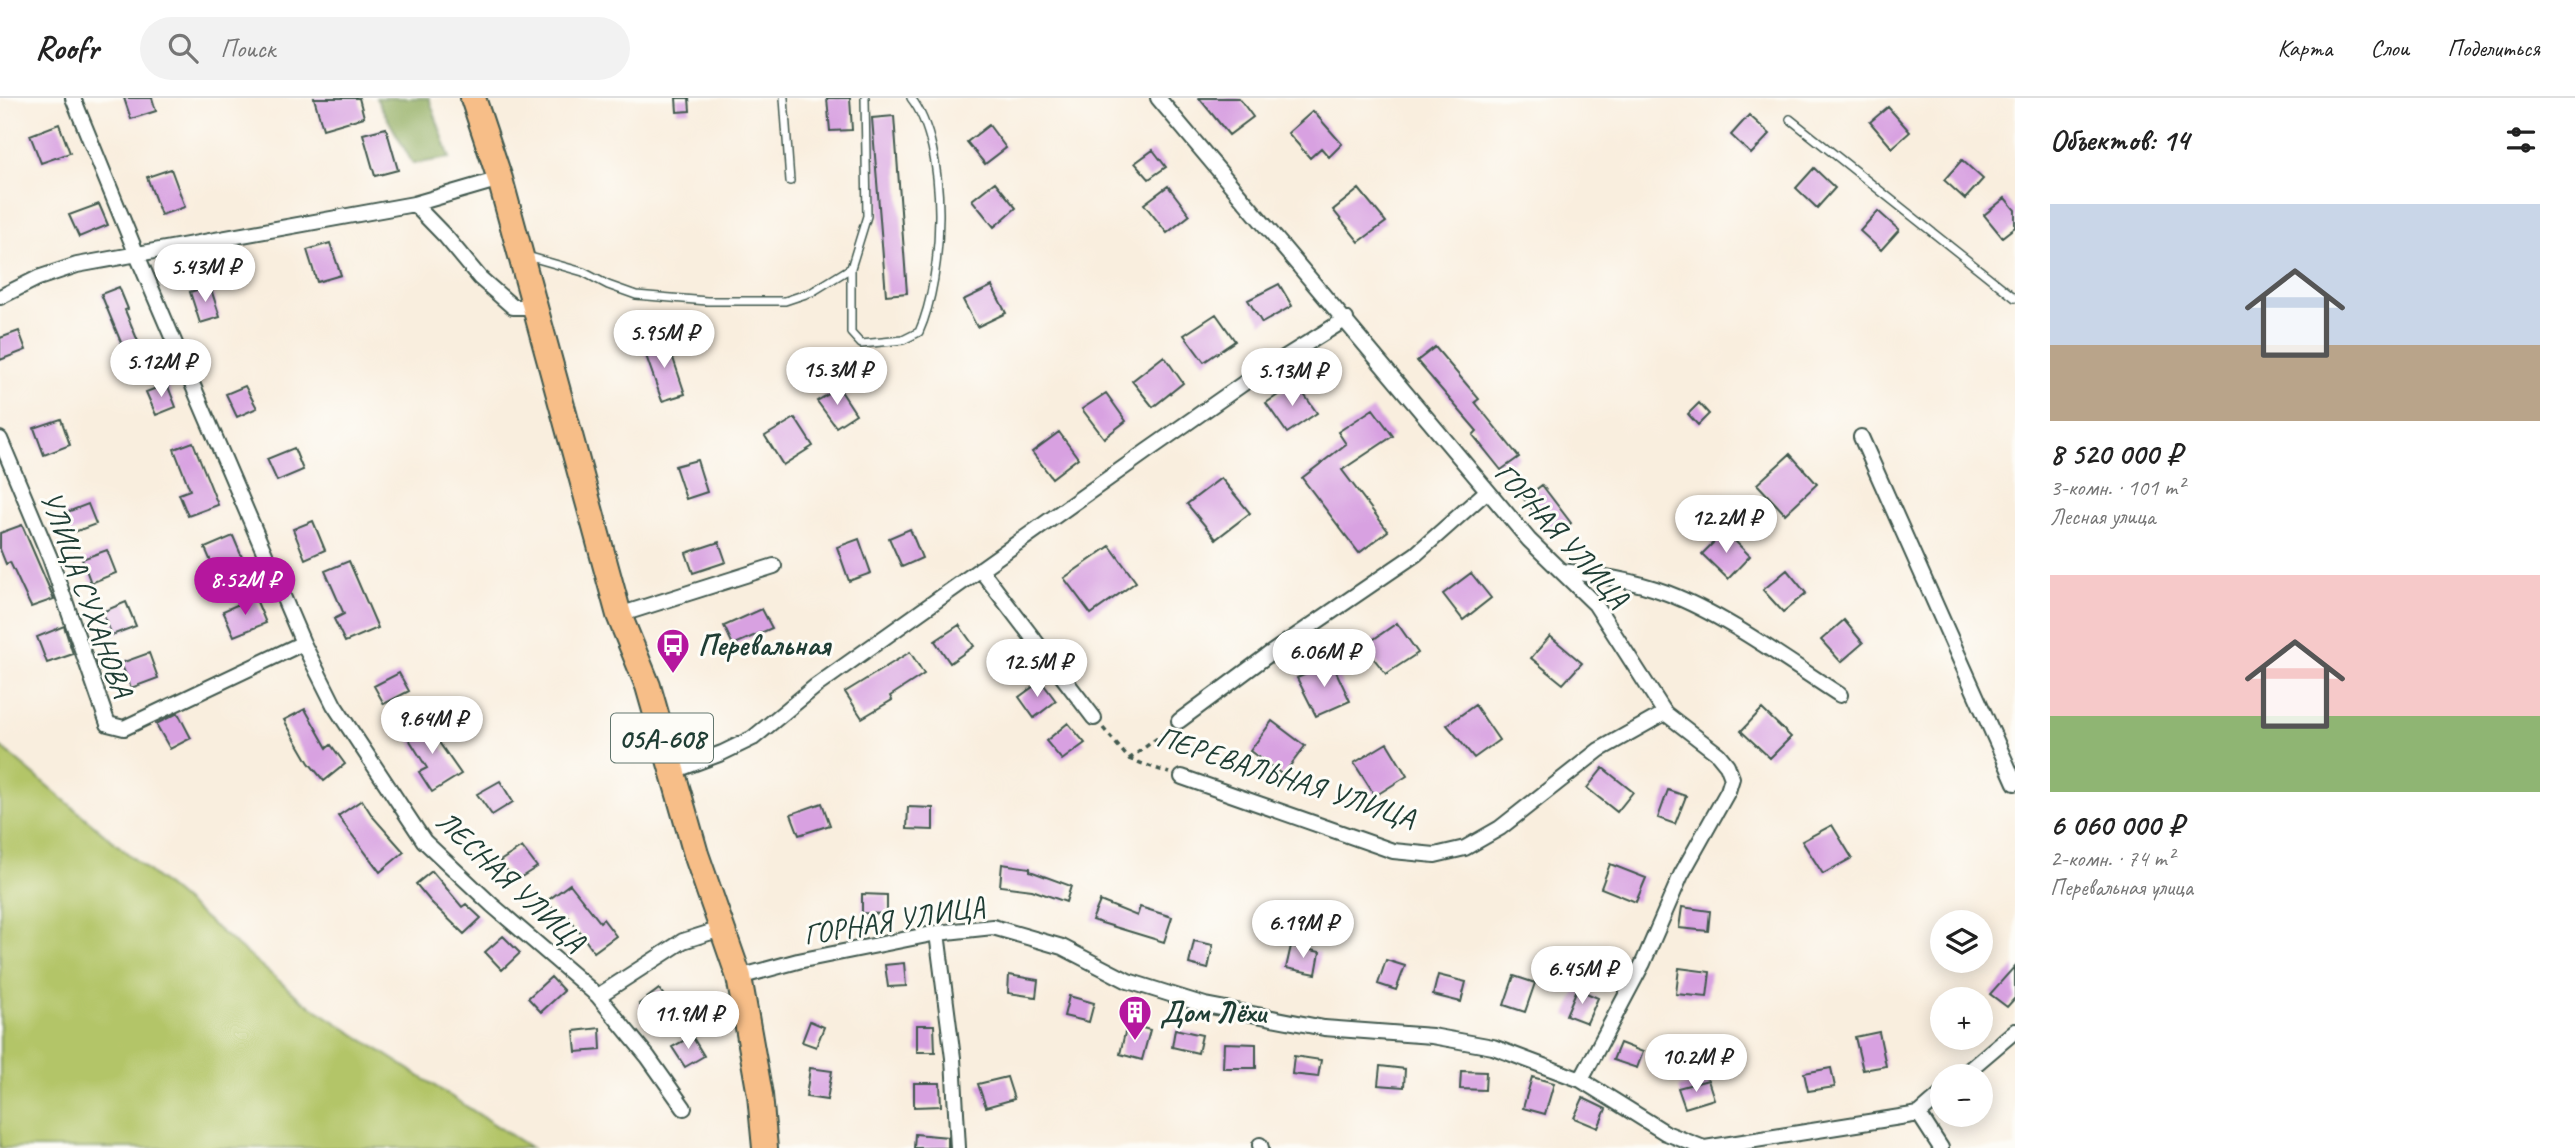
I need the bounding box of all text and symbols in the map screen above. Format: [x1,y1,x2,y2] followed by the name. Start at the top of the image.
[140,17,630,80] search box
[35,27,98,69] text: Roofr
[164,29,202,67] icon: search
[220,32,275,65] text: Поиск
[2278,33,2332,63] text: Карта
[2370,33,2409,63] text: Слои
[2447,33,2540,63] text: Поделиться
[2050,121,2189,159] text: Объектов: 14
[2502,121,2540,159] icon: filters
[140,244,270,304] pin: 5.43M ₽
[2232,250,2358,376] icon: home
[170,252,240,281] text: 5.43M ₽
[599,310,729,370] pin: 5.95M ₽
[630,318,698,347] text: 5.95M ₽
[96,340,226,399] pin: 5.12M ₽
[126,347,196,376] text: 5.12M ₽
[772,348,902,407] pin: 15.3M ₽
[1227,348,1357,408] pin: 5.13M ₽
[802,355,872,384] text: 15.3M ₽
[1257,356,1327,385] text: 5.13M ₽
[2050,435,2181,473] text: 8 520 000 ₽
[1487,454,1638,616] street label: ГОРНАЯ УЛИЦА
[2050,473,2184,502] text: 3-комн. · 101 m²
[32,486,143,704] street label: УЛИЦА СУХАНОВА
[1661,496,1791,555] pin: 12.2M ₽
[2050,502,2155,531] text: Лесная улица
[1691,503,1761,532] text: 12.2M ₽
[180,558,310,617] pin: 8.52M ₽
[210,565,280,594] text: 8.52M ₽
[2232,621,2358,747] icon: home
[654,626,692,675] bus stop icon: Перевальная
[698,626,833,664] place label: Перевальная
[1259,630,1389,689] pin: 6.06M ₽
[1289,637,1359,666] text: 6.06M ₽
[972,640,1102,699] pin: 12.5M ₽
[1002,647,1072,676] text: 12.5M ₽
[367,696,497,756] pin: 9.64M ₽
[397,704,467,733] text: 9.64M ₽
[611,714,713,762] road number: 05А-608
[1152,717,1421,837] street label: ПЕРЕВАЛЬНАЯ УЛИЦА
[428,802,594,961] street label: ЛЕСНАЯ УЛИЦА
[2050,806,2183,844] text: 6 060 000 ₽
[2050,844,2174,873] text: 2-комн. · 74 m²
[2050,873,2193,902] text: Перевальная улица
[801,887,988,953] street label: ГОРНАЯ УЛИЦА
[1238,900,1368,960] pin: 6.19M ₽
[1268,908,1338,937] text: 6.19M ₽
[1930,910,1993,1127] map controls
[1930,910,1993,973] button: layers
[1517,946,1647,1006] pin: 6.45M ₽
[1547,954,1617,983] text: 6.45M ₽
[1930,987,1993,1050] button: +
[623,992,753,1051] pin: 11.9M ₽
[1116,993,1154,1042] building icon: Дом Лёхи
[1160,993,1268,1031] place label: Дом Лёхи
[653,999,723,1028] text: 11.9M ₽
[1631,1034,1761,1094] pin: 10.2M ₽
[1661,1042,1731,1071] text: 10.2M ₽
[1930,1064,1993,1127] button: −

